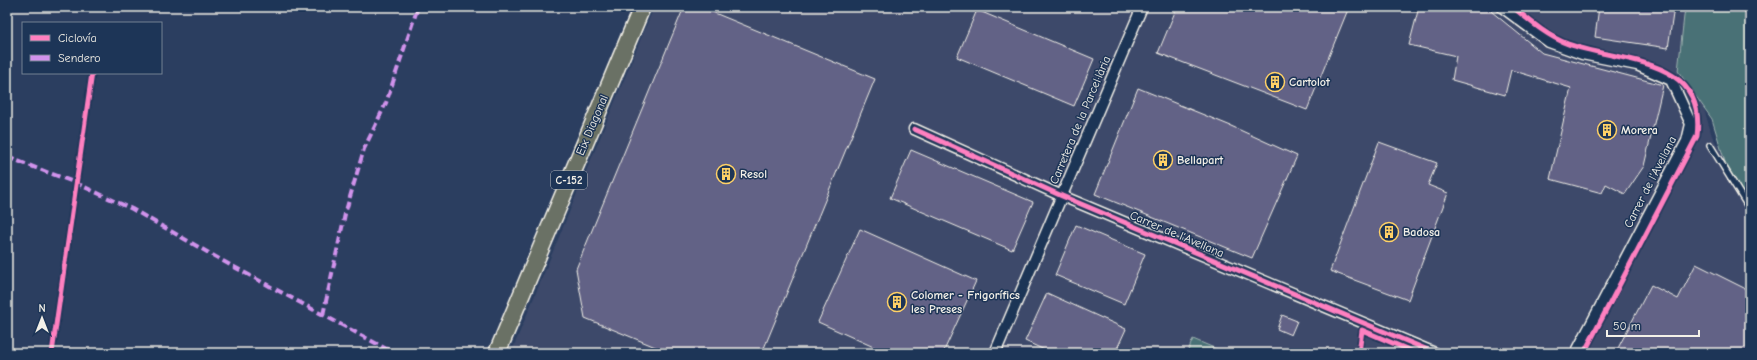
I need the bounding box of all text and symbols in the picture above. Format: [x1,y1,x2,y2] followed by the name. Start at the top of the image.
[22,22,162,74] legend
[58,31,97,45] text: Ciclovía
[58,51,101,65] text: Sendero
[1047,54,1113,186] street label: Carretera de la Parcel·lària
[1264,71,1286,93] building icon: Cartolot
[1289,75,1331,89] place label: Cartolot
[573,93,611,157] street label: Eix Diagonal
[1596,119,1618,141] building icon: Morera
[1621,123,1658,137] place label: Morera
[1621,134,1679,230] street label: Carrer de l'Avellana
[1152,149,1174,171] building icon: Bellapart
[1177,153,1224,167] place label: Bellapart
[715,163,737,185] building icon: Resol
[740,167,767,181] place label: Resol
[551,171,587,189] road number: C-152
[1128,208,1226,260] street label: Carrer de l'Avellana
[1378,221,1400,243] building icon: Badosa
[1403,225,1440,239] place label: Badosa
[911,288,1020,316] place label: Colomer - Frigorífics les Preses
[886,291,908,313] building icon: Colomer - Frigorífics les Preses
[22,298,62,338] north arrow
[38,302,46,315] text: N
[1607,312,1699,338] scale bar
[1613,319,1641,333] text: 50 m

